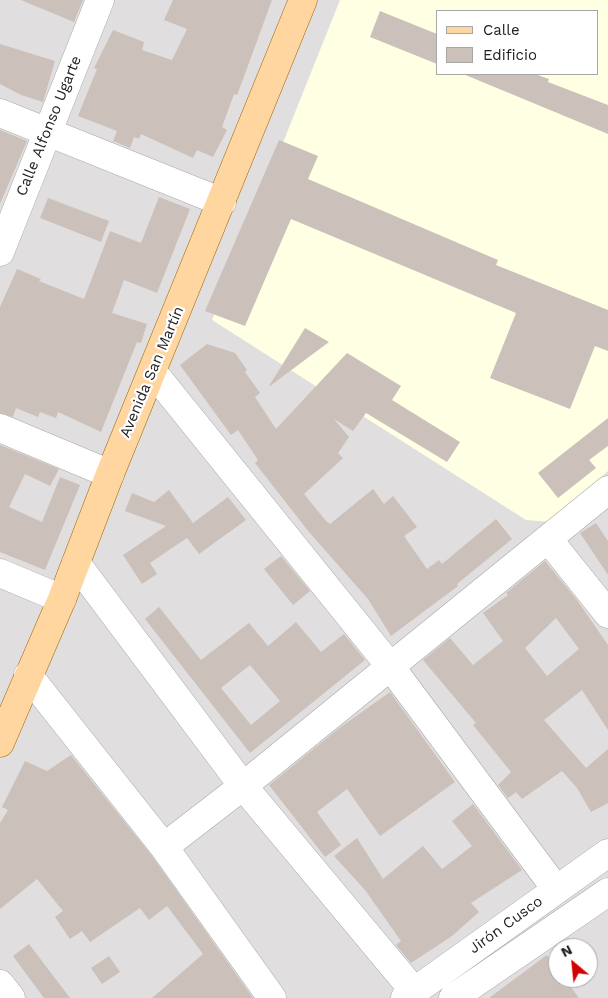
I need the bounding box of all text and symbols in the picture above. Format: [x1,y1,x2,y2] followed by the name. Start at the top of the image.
[436,10,598,75] legend
[483,21,520,39] text: Calle
[483,46,537,64] text: Edificio
[13,53,85,199] street label: Calle Alfonso Ugarte
[116,304,188,440] street label: Avenida San Martín
[466,892,546,958] street label: Jirón Cusco
[548,938,598,988] north arrow
[558,941,575,960] text: N

